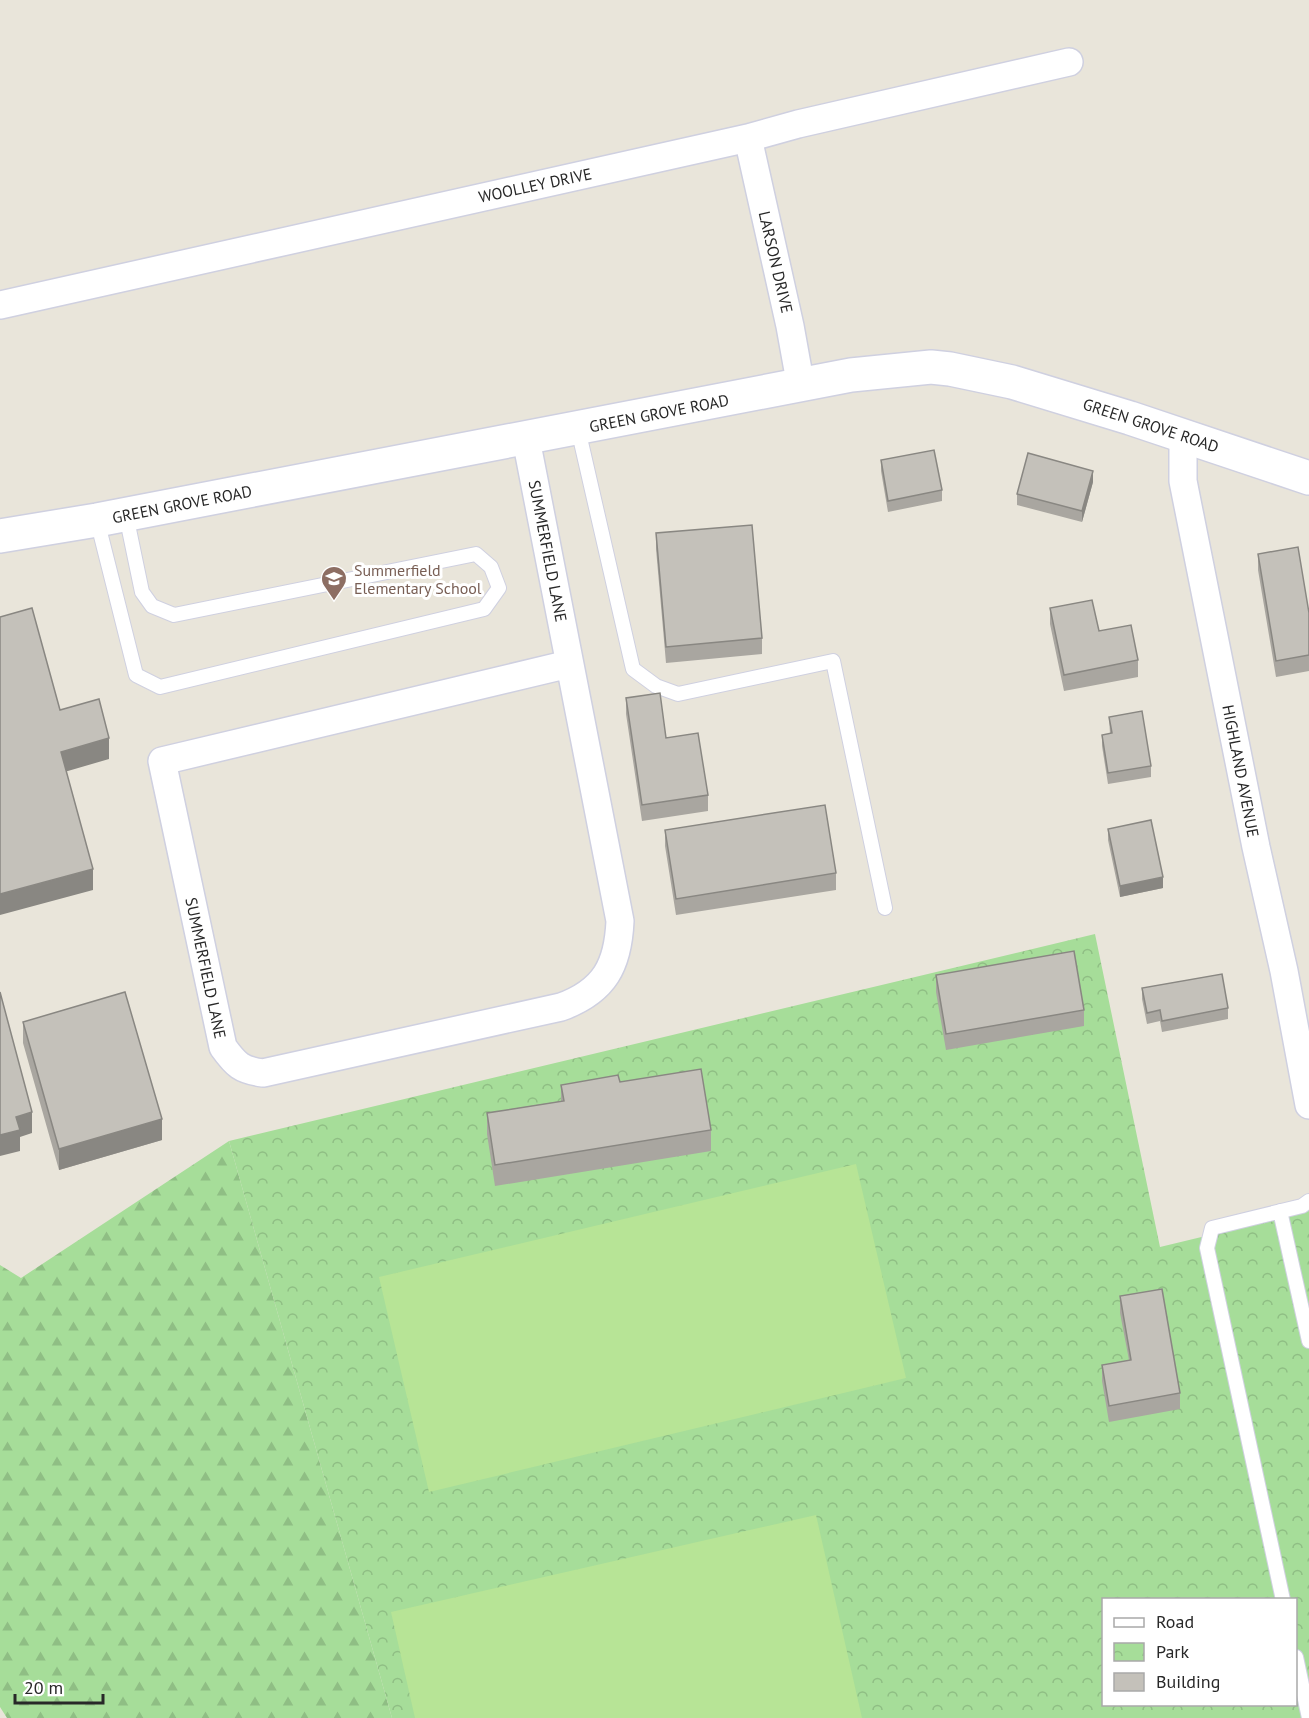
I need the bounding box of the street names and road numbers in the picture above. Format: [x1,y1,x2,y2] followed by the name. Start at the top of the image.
[477,163,593,207] street label: WOOLLEY DRIVE
[755,209,797,315] street label: LARSON DRIVE
[588,390,730,436] street label: GREEN GROVE ROAD
[1080,394,1222,456] street label: GREEN GROVE ROAD
[524,478,572,624] street label: SUMMERFIELD LANE
[111,481,253,527] street label: GREEN GROVE ROAD
[1218,703,1264,839] street label: HIGHLAND AVENUE
[181,896,231,1040] street label: SUMMERFIELD LANE

